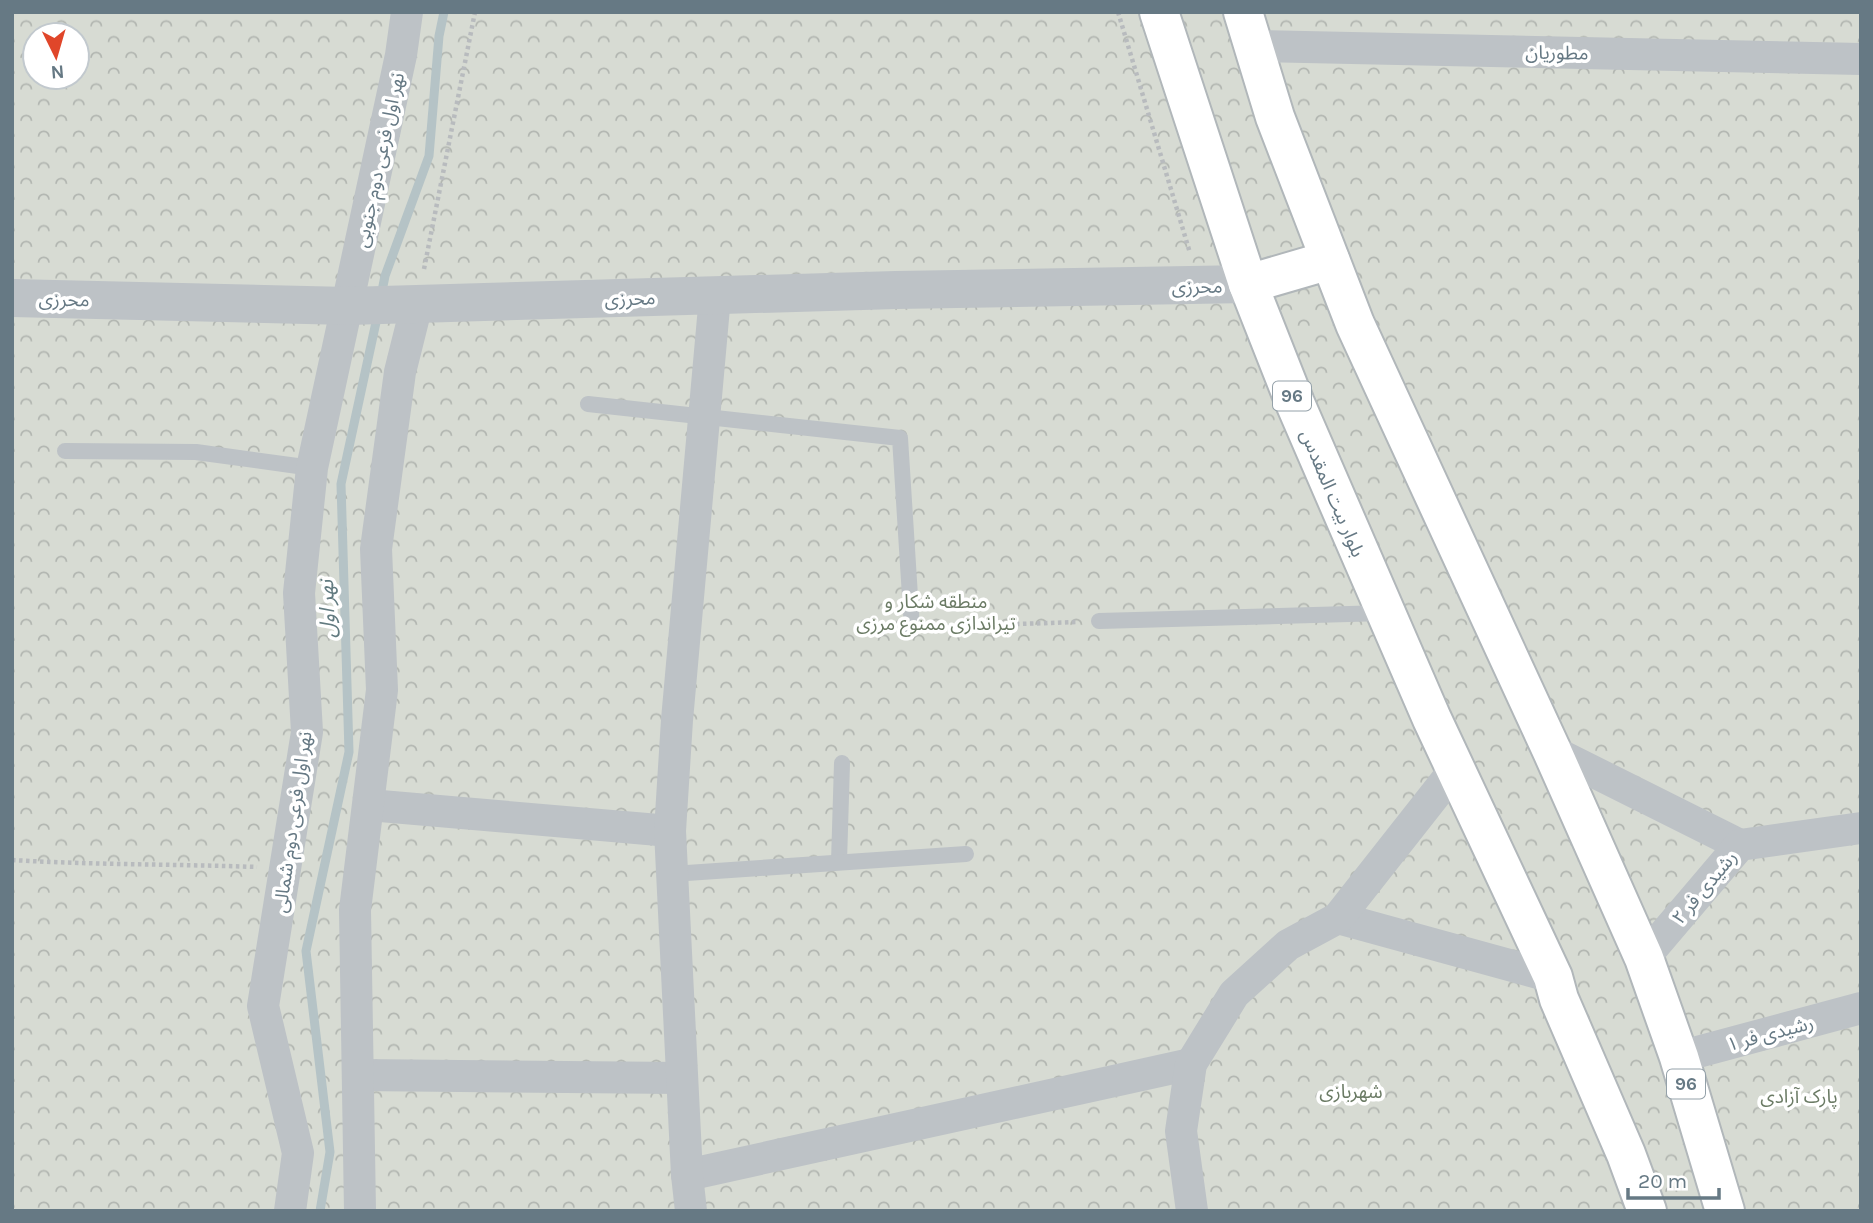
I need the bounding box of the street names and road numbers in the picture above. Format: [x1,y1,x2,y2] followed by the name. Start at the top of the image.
[1525,41,1589,65] street label: مطوریان
[351,71,412,250] street label: نهر اول فرعی دوم جنوبی
[1171,276,1223,298] street label: محرزی
[604,287,656,311] street label: محرزی
[38,289,90,311] street label: محرزی
[1273,382,1311,410] road number: 96
[1295,426,1369,560] street label: بلوار بیت المقدس
[269,730,320,915] street label: نهر اول فرعی دوم شمالی
[1668,847,1742,929] street label: رشیدی فر ۲
[1724,1012,1816,1056] street label: رشیدی فر ۱
[1667,1070,1705,1098] road number: 96

